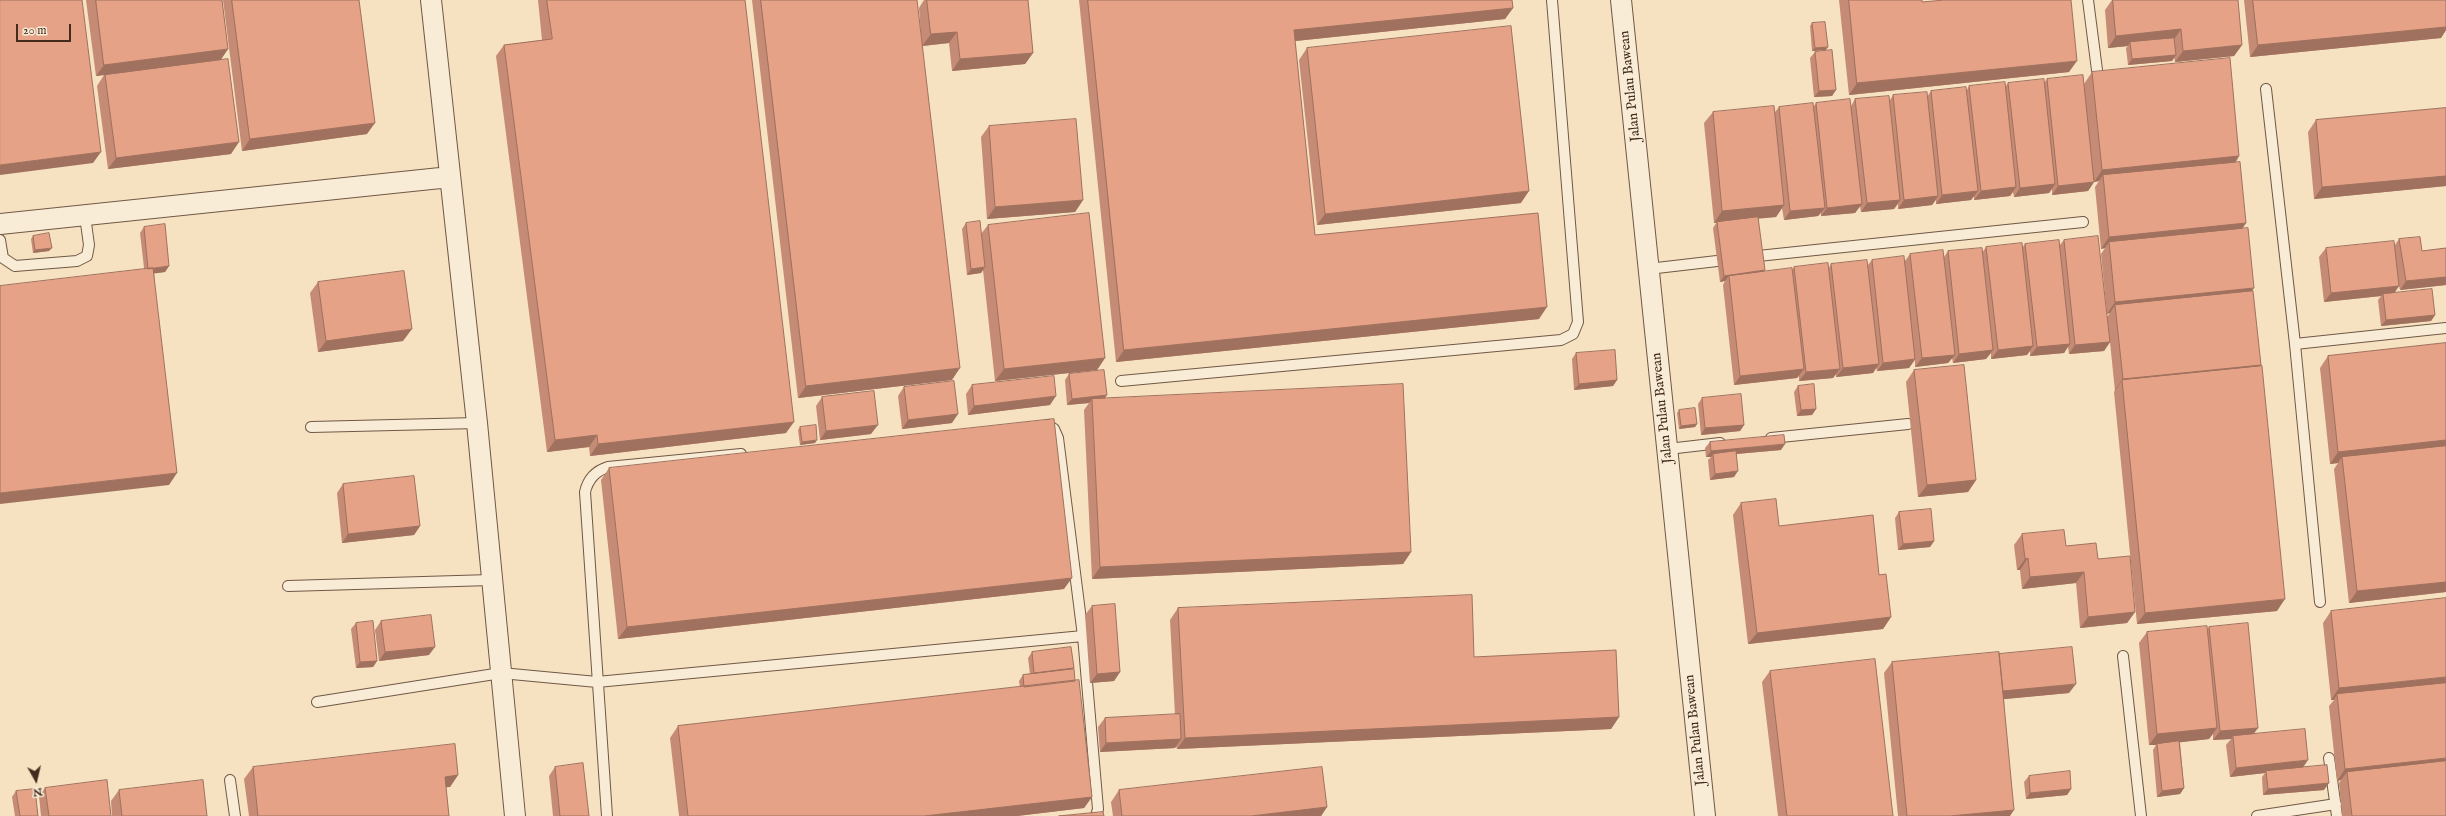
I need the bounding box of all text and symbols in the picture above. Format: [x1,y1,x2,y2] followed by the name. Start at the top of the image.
[18,16,73,42] scale bar
[23,23,46,38] text: 20 m
[1617,30,1645,142] street label: Jalan Pulau Bawean
[1649,352,1677,464] street label: Jalan Pulau Bawean
[1682,674,1710,786] street label: Jalan Pulau Bawean
[16,760,56,800] north arrow
[32,784,43,799] text: N

